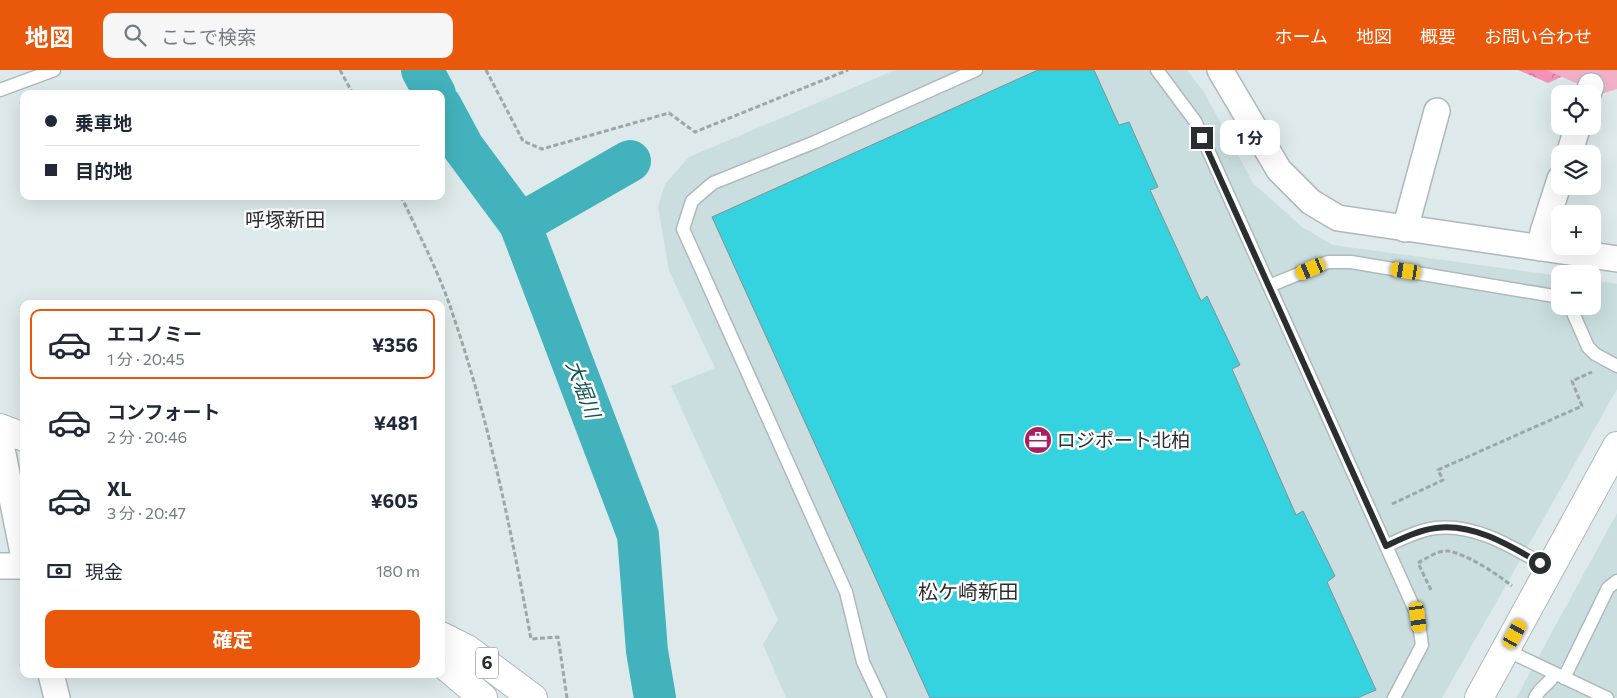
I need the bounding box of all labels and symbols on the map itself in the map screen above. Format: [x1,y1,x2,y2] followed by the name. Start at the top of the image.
[1220,120,1280,156] callout: 1 分
[1191,127,1213,149] route end
[245,207,325,231] district label: 呼塚新田
[1294,256,1327,282] car
[1390,261,1421,281] car
[562,356,607,423] water label: 大堀川
[1023,425,1053,455] office icon: ロジポート北柏
[1057,428,1190,451] place label: ロジポート北柏
[1529,552,1551,574] route start
[918,579,1018,603] district label: 松ケ崎新田
[1408,601,1427,633] car
[1501,617,1528,651] car
[476,648,498,678] road number: 6

